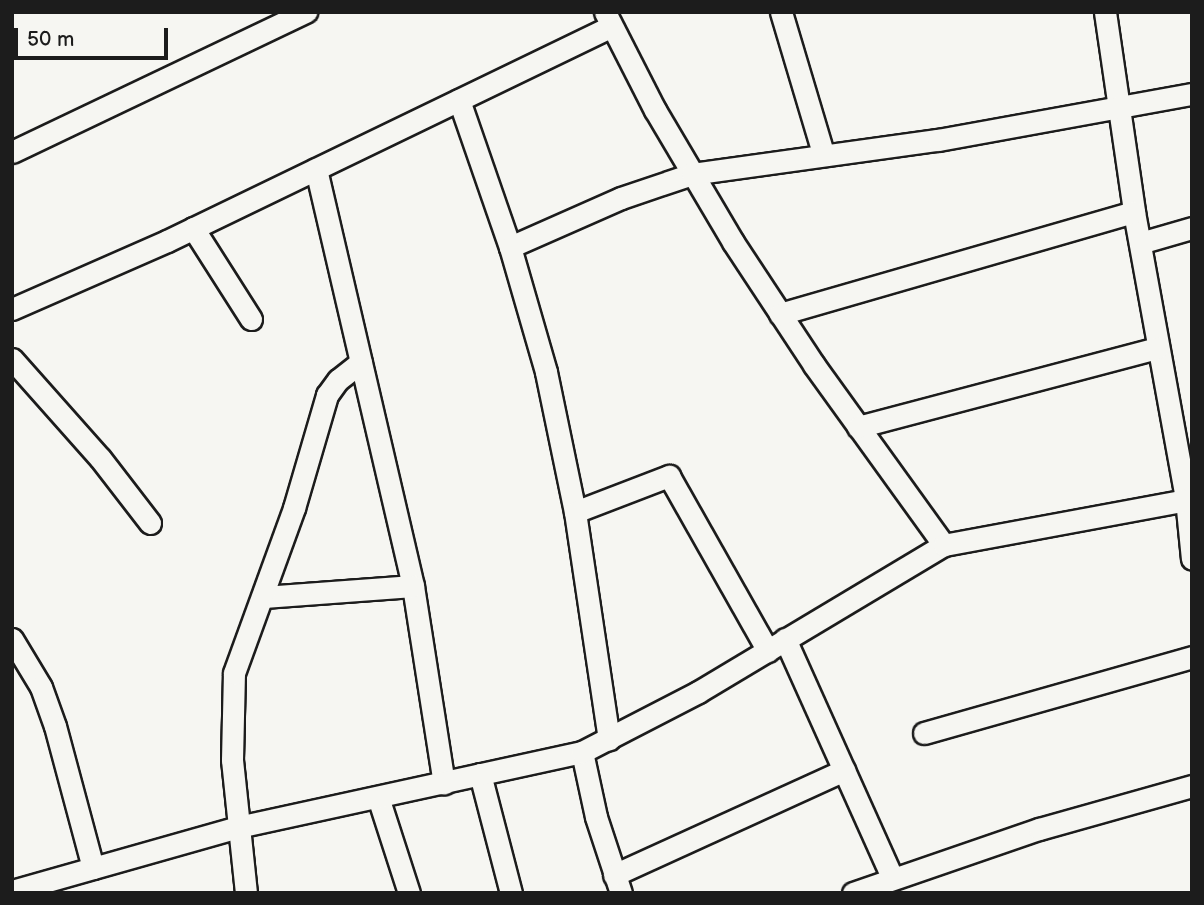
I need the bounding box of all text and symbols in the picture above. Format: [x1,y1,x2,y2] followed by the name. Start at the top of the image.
[18,14,172,58] scale bar
[27,27,74,52] text: 50 m

